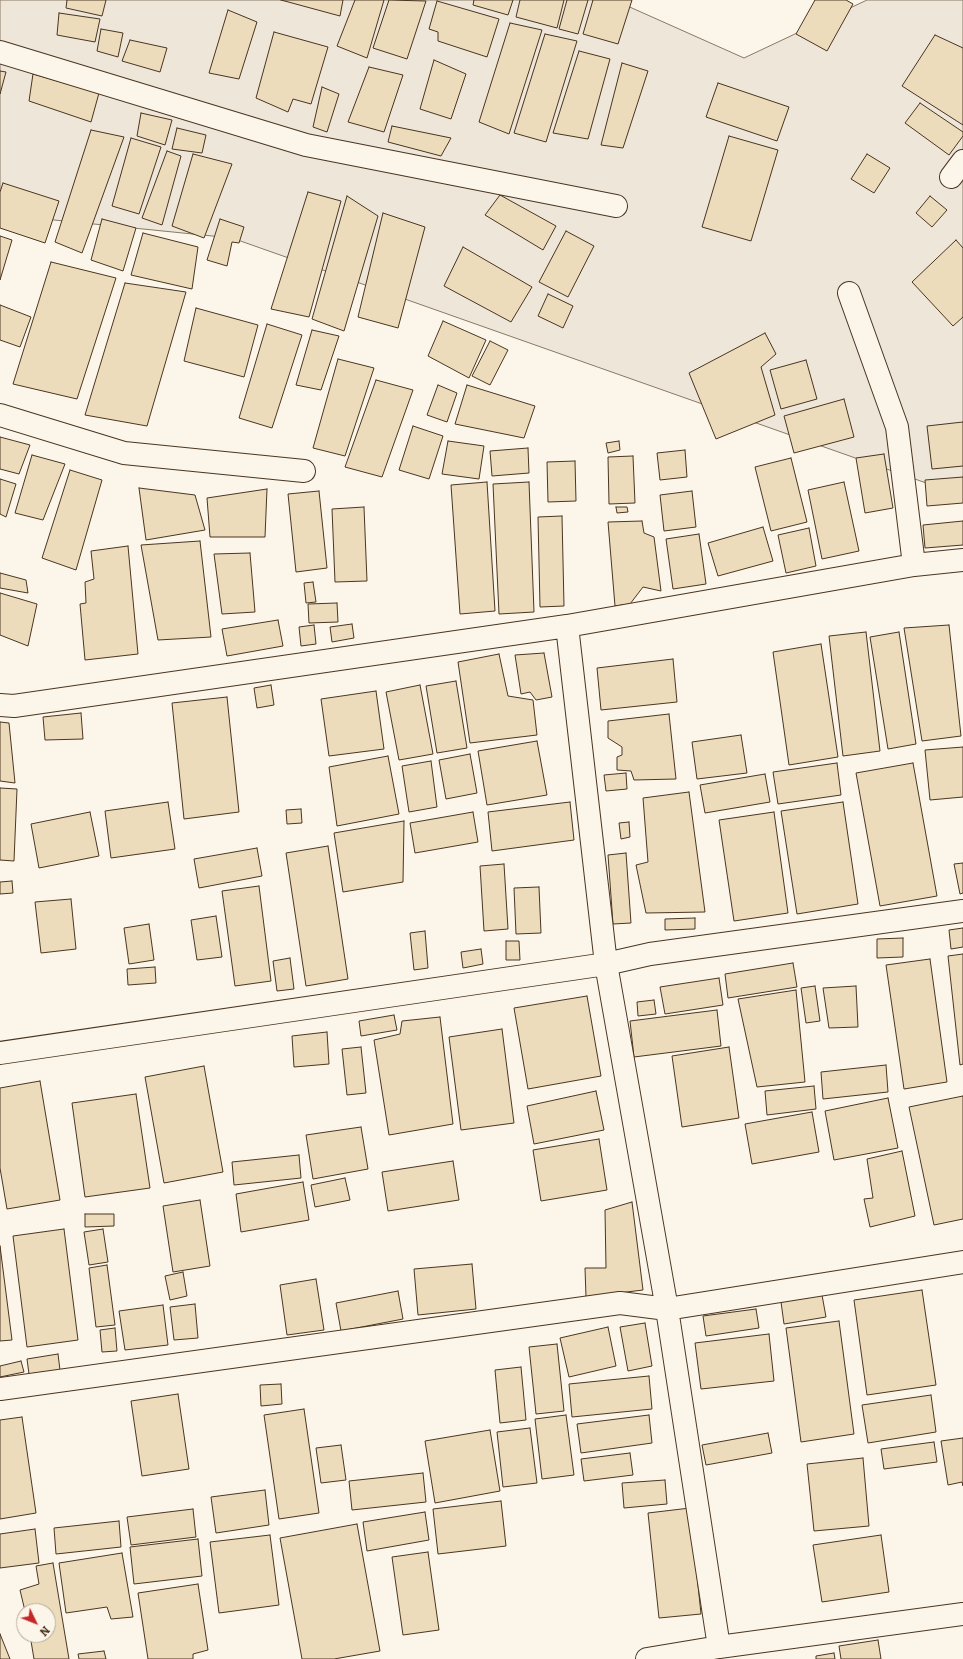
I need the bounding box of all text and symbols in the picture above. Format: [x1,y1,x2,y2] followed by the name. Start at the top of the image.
[16,1603,56,1643] north arrow
[37,1623,52,1638] text: N

